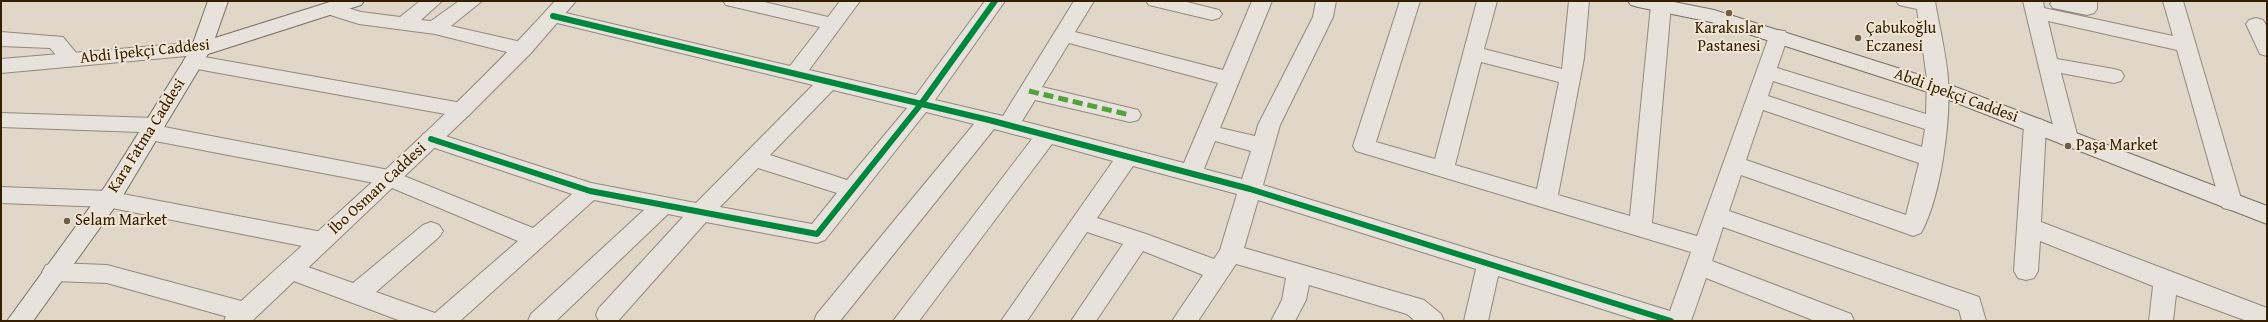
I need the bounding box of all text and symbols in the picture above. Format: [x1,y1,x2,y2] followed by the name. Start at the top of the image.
[1724,8,1734,18] marker: Karakıslar Pastanesi
[1695,19,1763,57] place label: Karakıslar Pastanesi
[1866,19,1936,57] place label: Çabukoğlu Eczanesi
[1853,33,1863,43] marker: Çabukoğlu Eczanesi
[79,36,211,68] street label: Abdi İpekçi Caddesi
[1891,65,2021,127] street label: Abdi İpekçi Caddesi
[104,75,190,197] street label: Kara Fatma Caddesi
[2076,136,2158,156] place label: Paşa Market
[325,139,431,239] street label: İbo Osman Caddesi
[2063,141,2073,151] marker: Paşa Market
[75,211,167,231] place label: Selam Market
[62,216,72,226] marker: Selam Market

